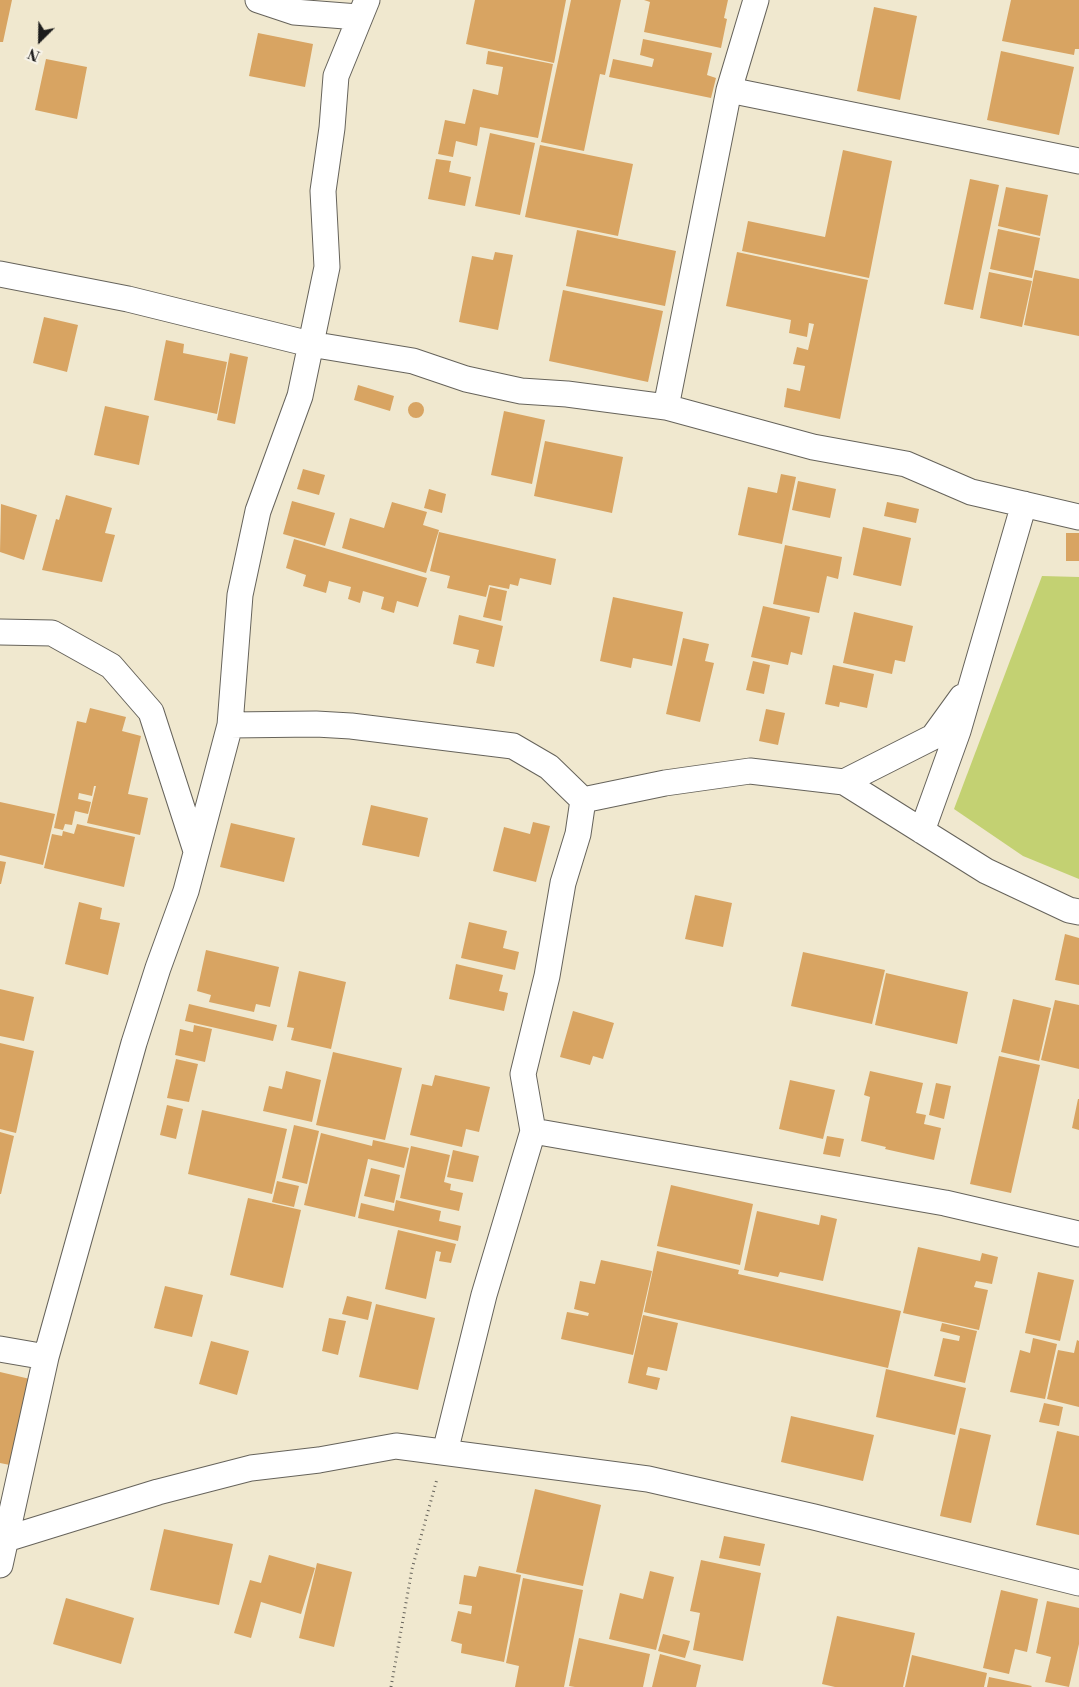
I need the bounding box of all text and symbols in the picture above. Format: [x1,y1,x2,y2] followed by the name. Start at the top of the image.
[15,15,65,65] north arrow
[26,43,43,64] text: N

